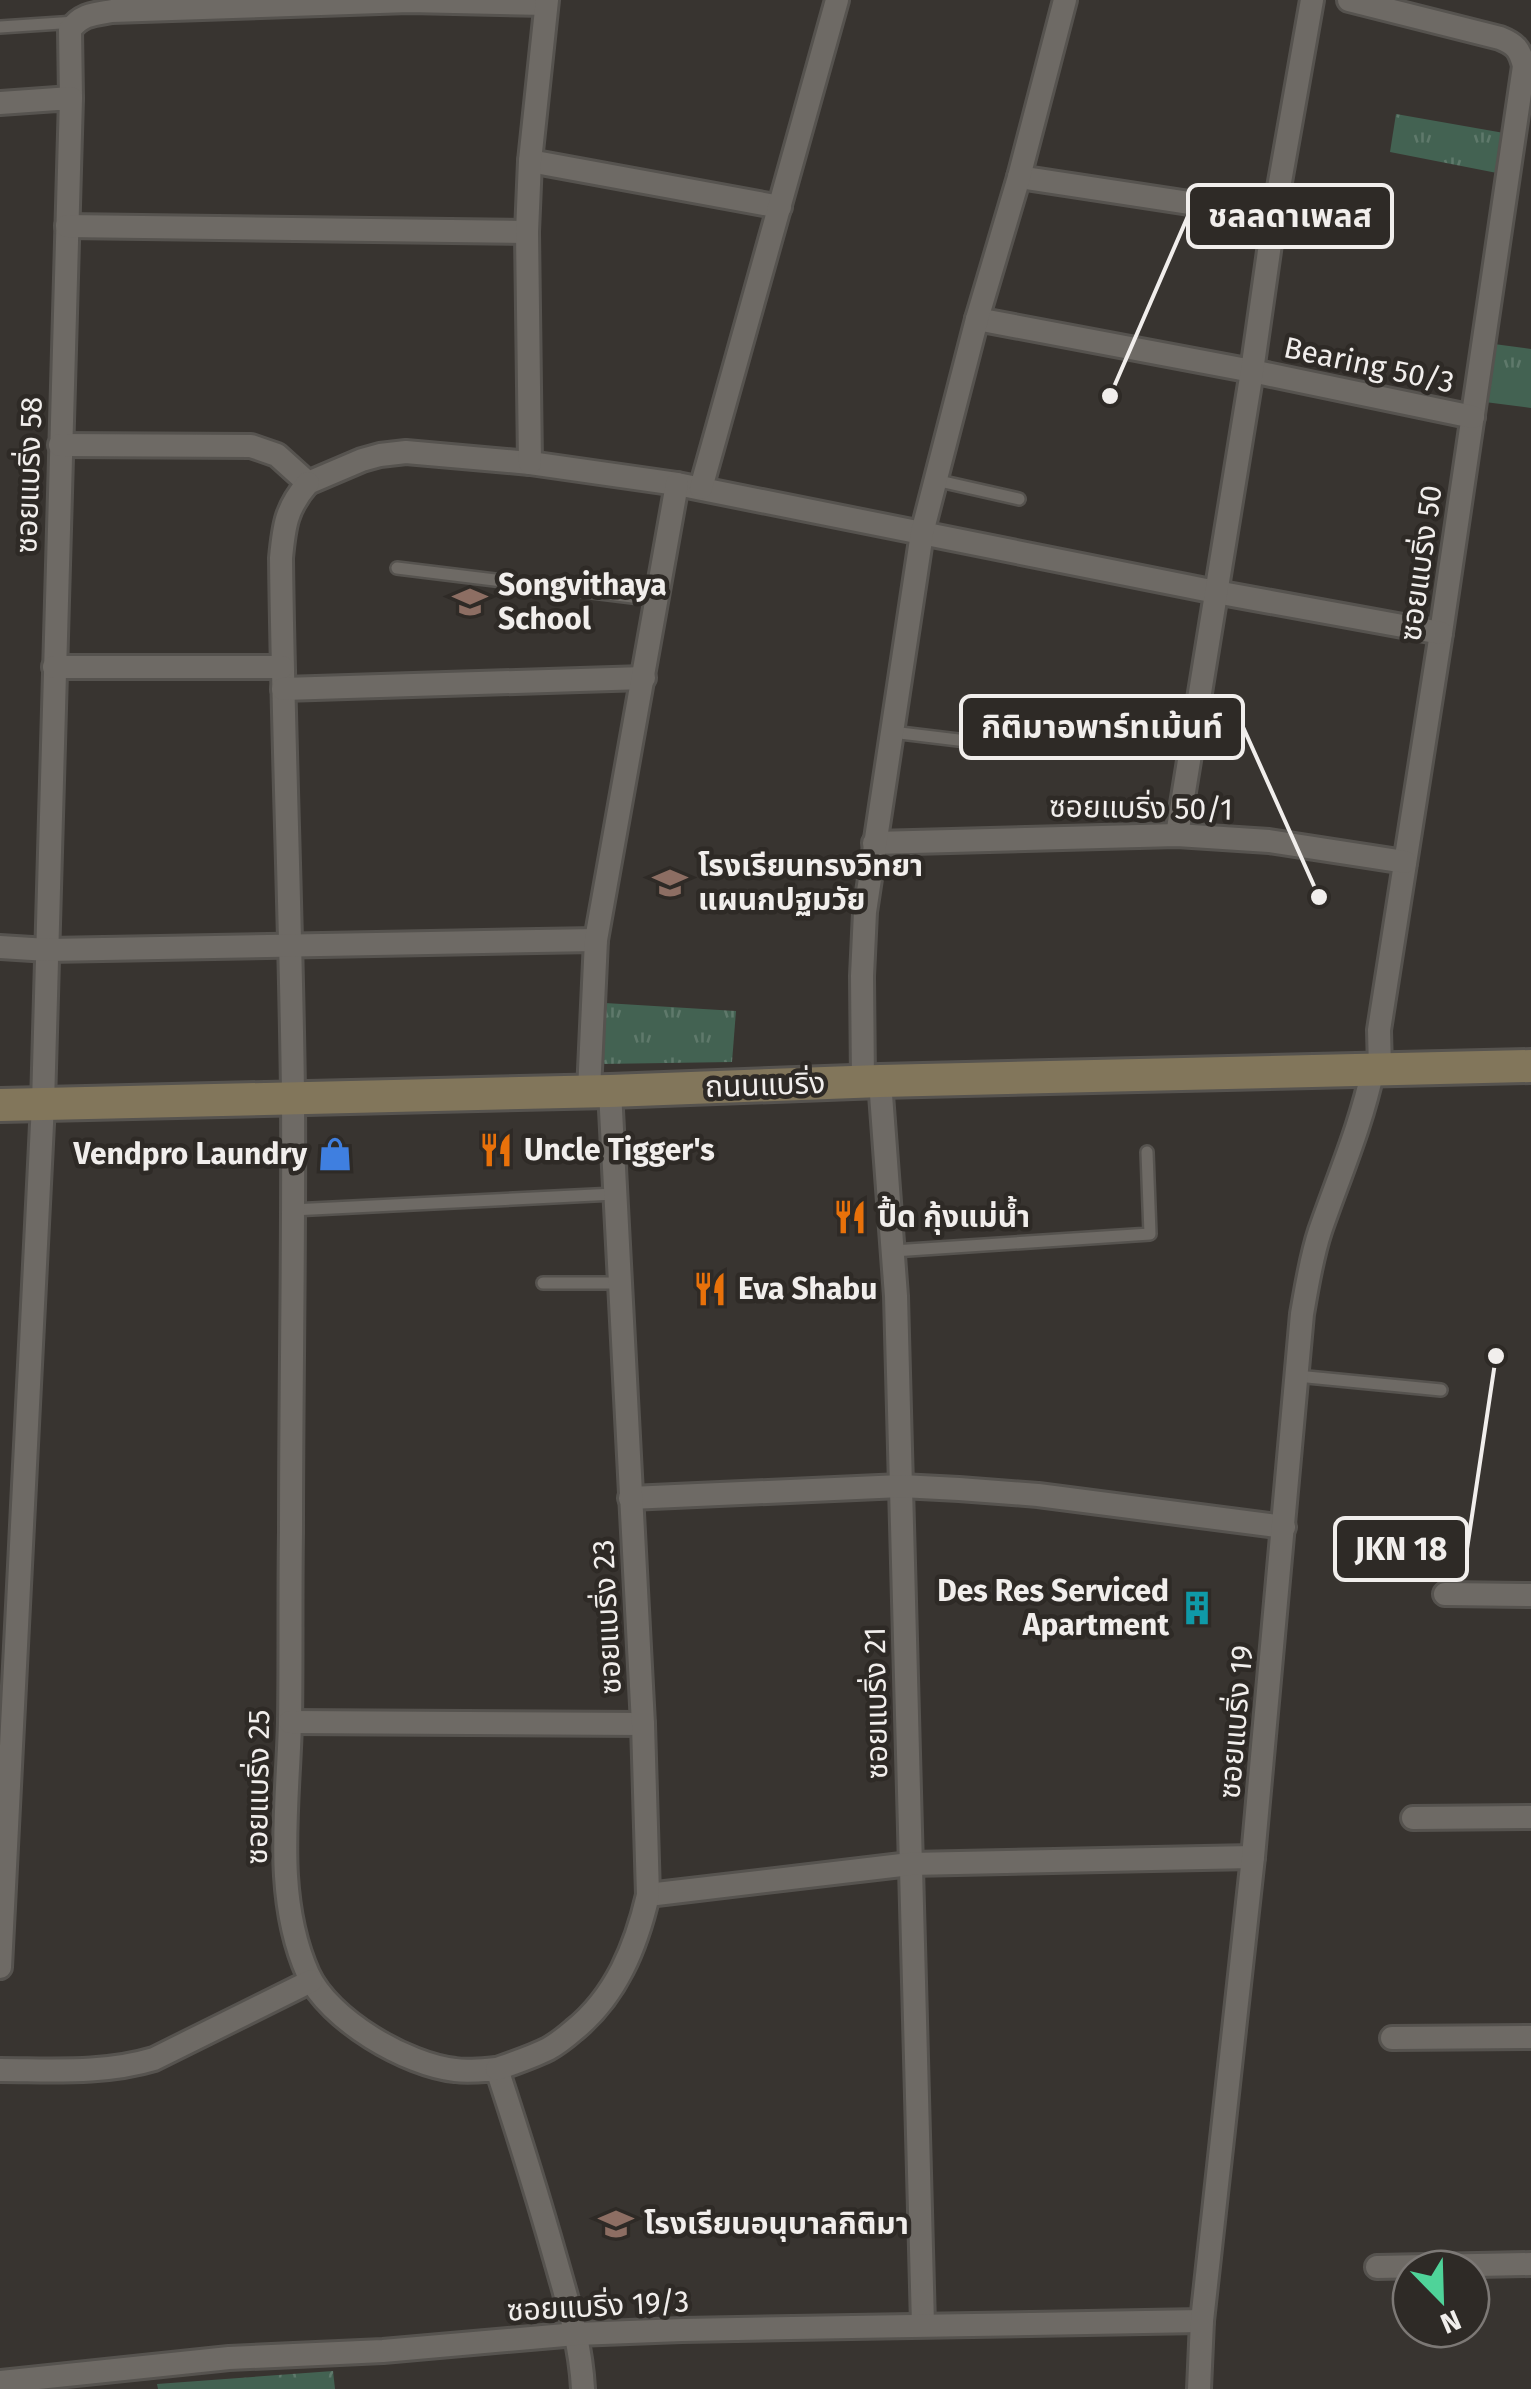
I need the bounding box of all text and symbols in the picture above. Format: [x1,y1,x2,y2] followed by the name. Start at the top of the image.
[1188,185,1392,247] callout: ชลลดาเพลส
[1208,197,1372,235] text: ชลลดาเพลส
[1281,329,1457,401] street label: Bearing 50/3
[7,396,50,554] street label: ซอยแบริ่ง 58
[1391,483,1450,643] street label: ซอยแบริ่ง 50
[498,567,667,637] place label: Songvithaya School
[451,583,489,621] school or university icon: Songvithaya School
[961,696,1243,758] callout: กิติมาอพาร์ทเม้นท์
[981,708,1223,746] text: กิติมาอพาร์ทเม้นท์
[1049,787,1233,828] street label: ซอยแบริ่ง 50/1
[698,848,923,918] place label: โรงเรียนทรงวิทยา แผนกปฐมวัย
[651,864,689,902] school or university icon: โรงเรียนทรงวิทยา แผนกปฐมวัย
[704,1064,826,1105] street label: ถนนแบริ่ง
[477,1131,515,1169] restaurant icon: Uncle Tigger's
[524,1132,715,1168] place label: Uncle Tigger's
[316,1135,354,1173] shop icon: Vendpro Laundry
[73,1136,307,1172] place label: Vendpro Laundry
[877,1195,1030,1235] place label: ปื้ด กุ้งแม่น้ำ
[831,1198,869,1236] restaurant icon: ปื้ด กุ้งแม่น้ำ
[691,1270,729,1308] restaurant icon: Eva Shabu
[738,1271,877,1307] place label: Eva Shabu
[1335,1518,1467,1580] callout: JKN 18
[1354,1530,1447,1568] text: JKN 18
[584,1539,629,1695] street label: ซอยแบริ่ง 23
[937,1573,1169,1643] place label: Des Res Serviced Apartment
[1178,1589,1216,1627] building icon: Des Res Serviced Apartment
[855,1627,895,1779] street label: ซอยแบริ่ง 21
[1210,1644,1261,1800] street label: ซอยแบริ่ง 19
[237,1709,277,1865] street label: ซอยแบริ่ง 25
[597,2205,635,2243] school or university icon: โรงเรียนอนุบาลกิติมา
[644,2206,909,2242] place label: โรงเรียนอนุบาลกิติมา
[1391,2249,1491,2349] north arrow
[506,2282,690,2329] street label: ซอยแบริ่ง 19/3
[1436,2303,1466,2340] text: N

